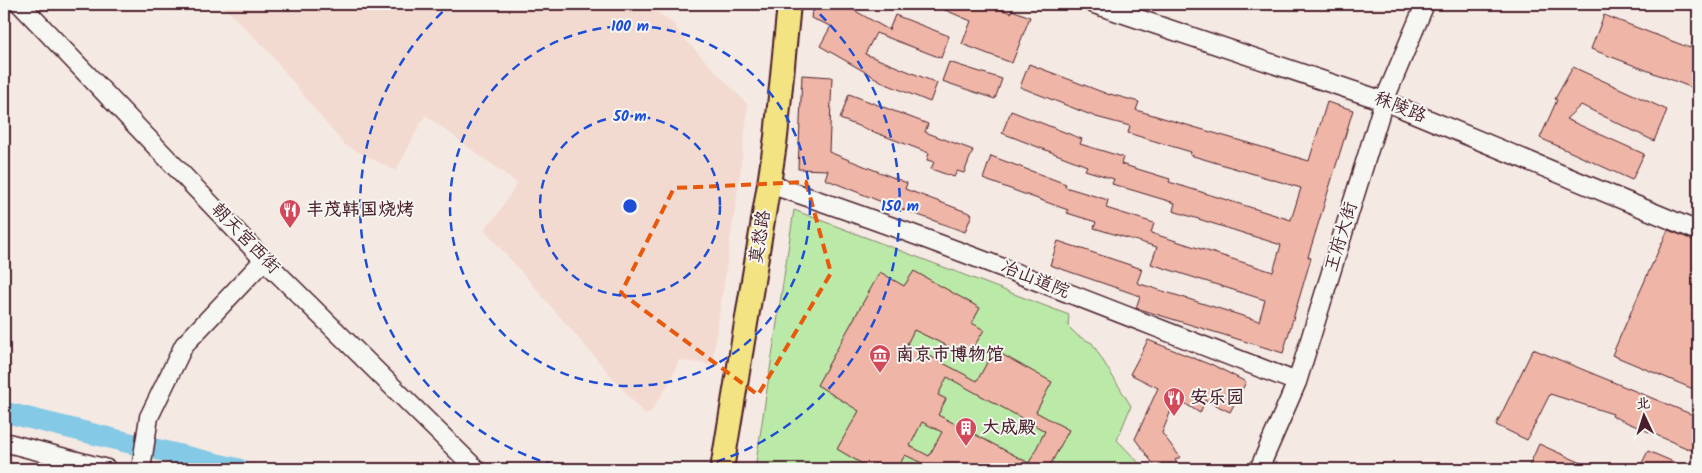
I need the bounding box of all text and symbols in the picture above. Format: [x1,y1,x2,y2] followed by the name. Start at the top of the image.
[611,15,649,39] text: 100 m
[1370,84,1430,132] street label: 秣陵路
[612,105,647,129] text: 50 m
[881,195,919,219] text: 150 m
[306,196,414,225] place label: 丰茂韩国烧烤
[203,197,287,281] street label: 朝天宫西街
[621,197,639,215] centre of rings
[278,198,302,229] restaurant icon: 丰茂韩国烧烤
[1318,198,1366,276] street label: 王府大街
[742,208,780,266] street label: 莫愁路
[996,253,1074,307] street label: 冶山道院
[896,341,1004,370] place label: 南京市博物馆
[868,343,892,374] museum icon: 南京市博物馆
[1190,384,1244,413] place label: 安乐园
[1162,386,1186,417] restaurant icon: 安乐园
[1620,390,1670,440] north arrow
[1635,393,1651,415] text: 北
[982,414,1036,443] place label: 大成殿
[954,416,978,447] building icon: 大成殿

